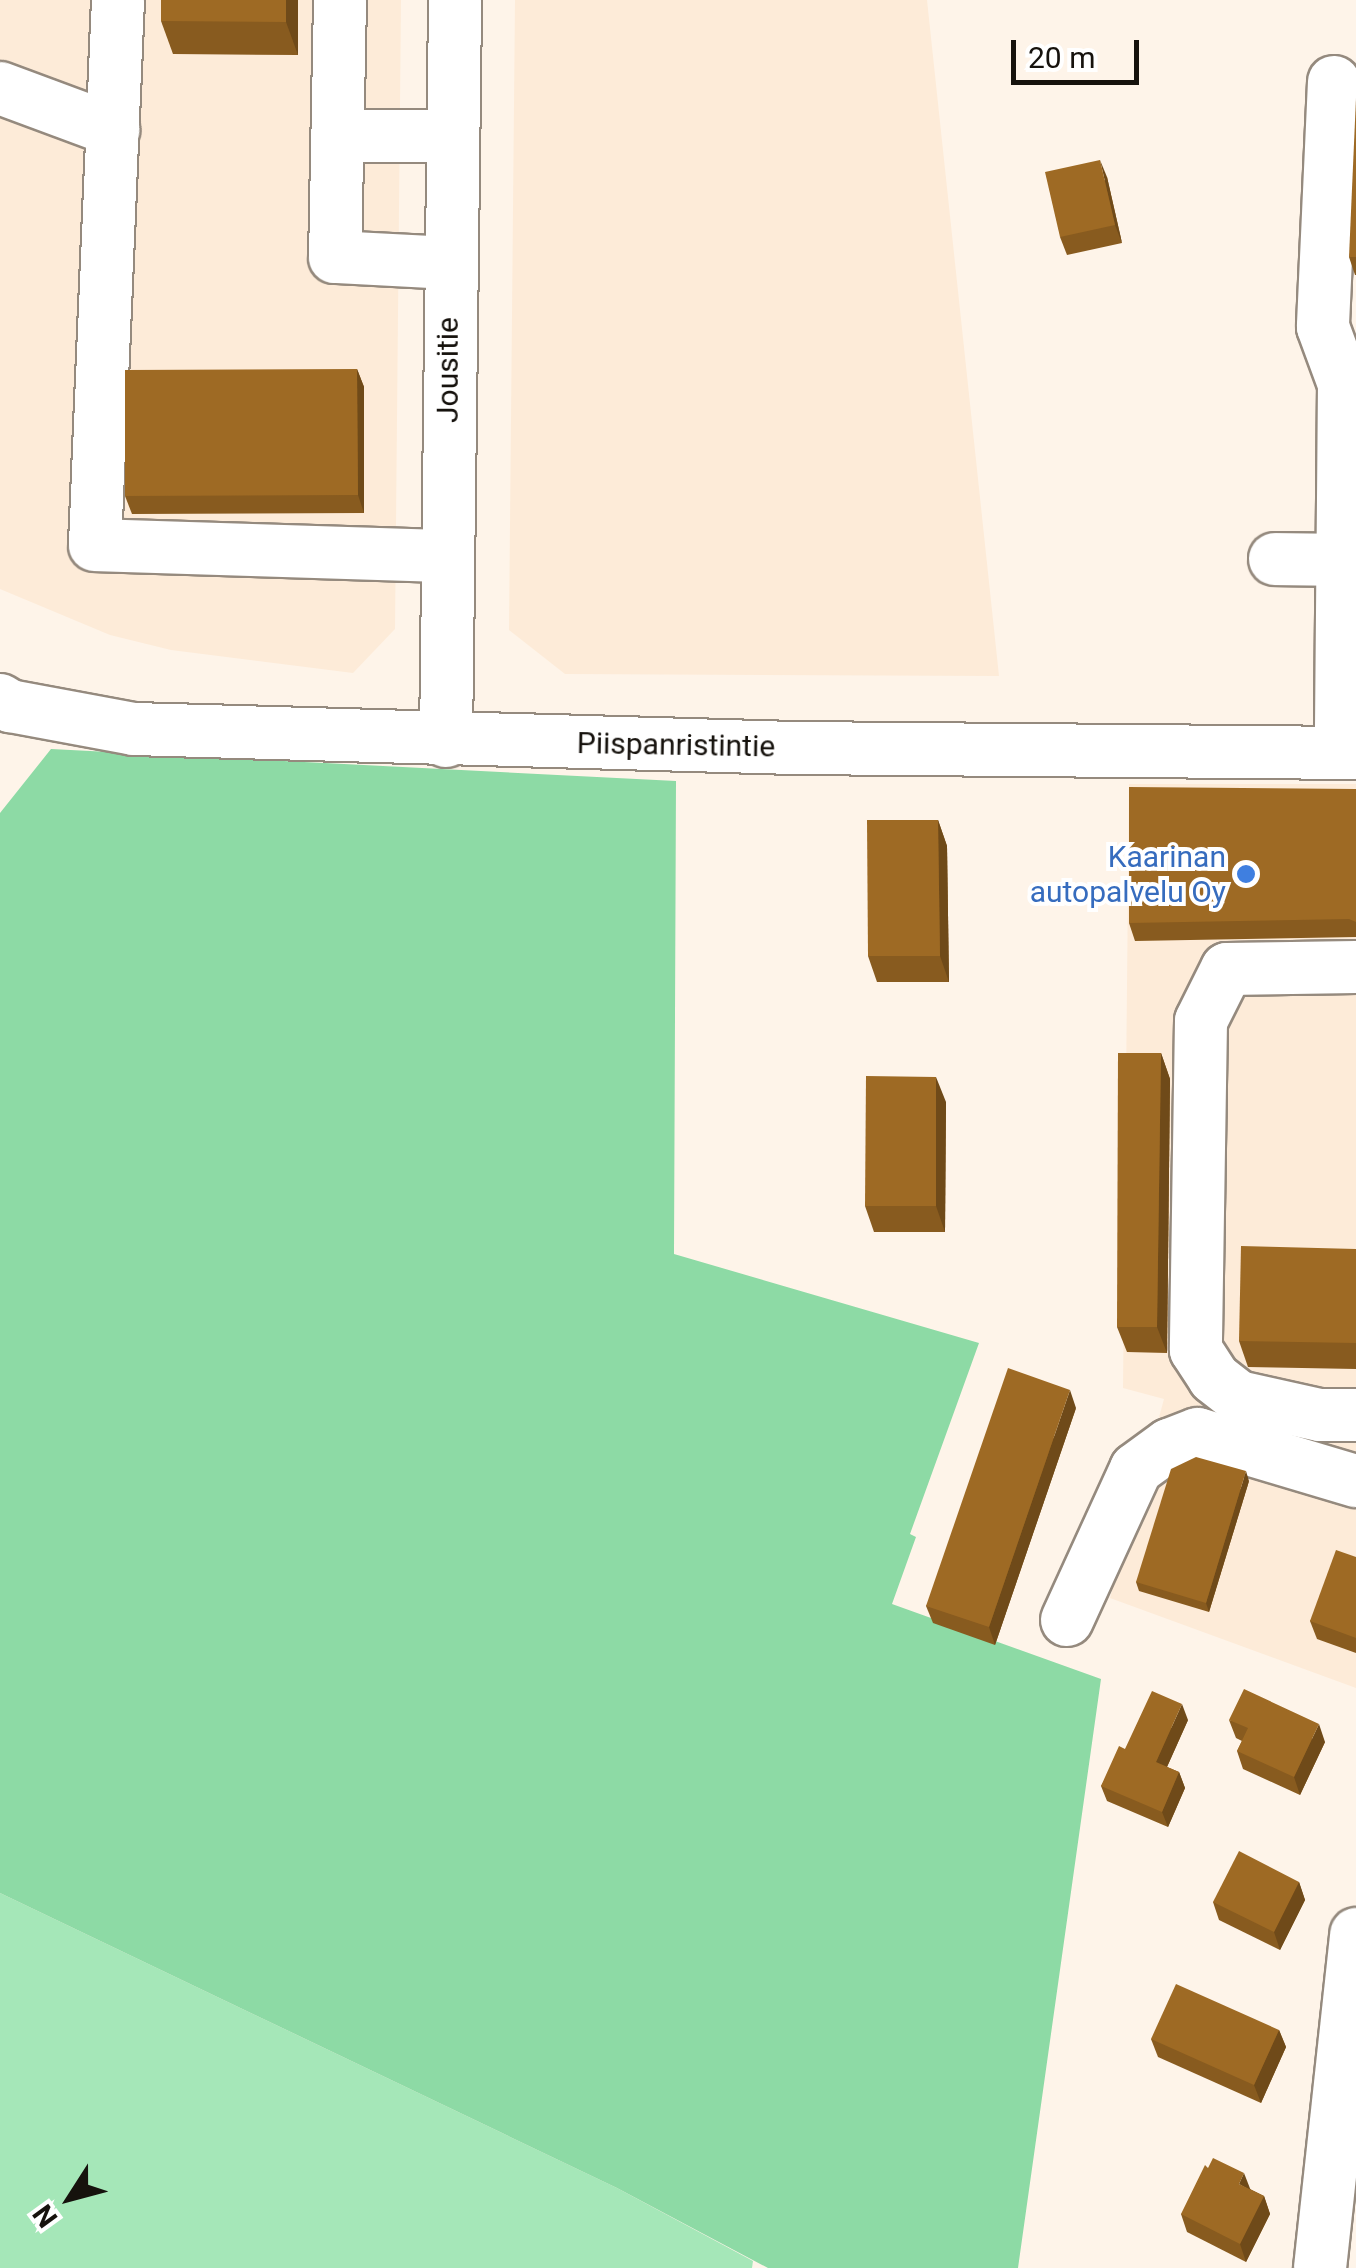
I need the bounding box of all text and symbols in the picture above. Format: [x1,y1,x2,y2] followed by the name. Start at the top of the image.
[1016,20,1144,82] scale bar
[1028,40,1095,75] text: 20 m
[430,317,466,423] street label: Jousitie
[577,725,775,765] street label: Piispanristintie
[1030,839,1226,910] place label: Kaarinan autopalvelu Oy
[1235,863,1257,885] marker: Kaarinan autopalvelu Oy
[20,2148,120,2248] north arrow
[26,2198,64,2234] text: N

